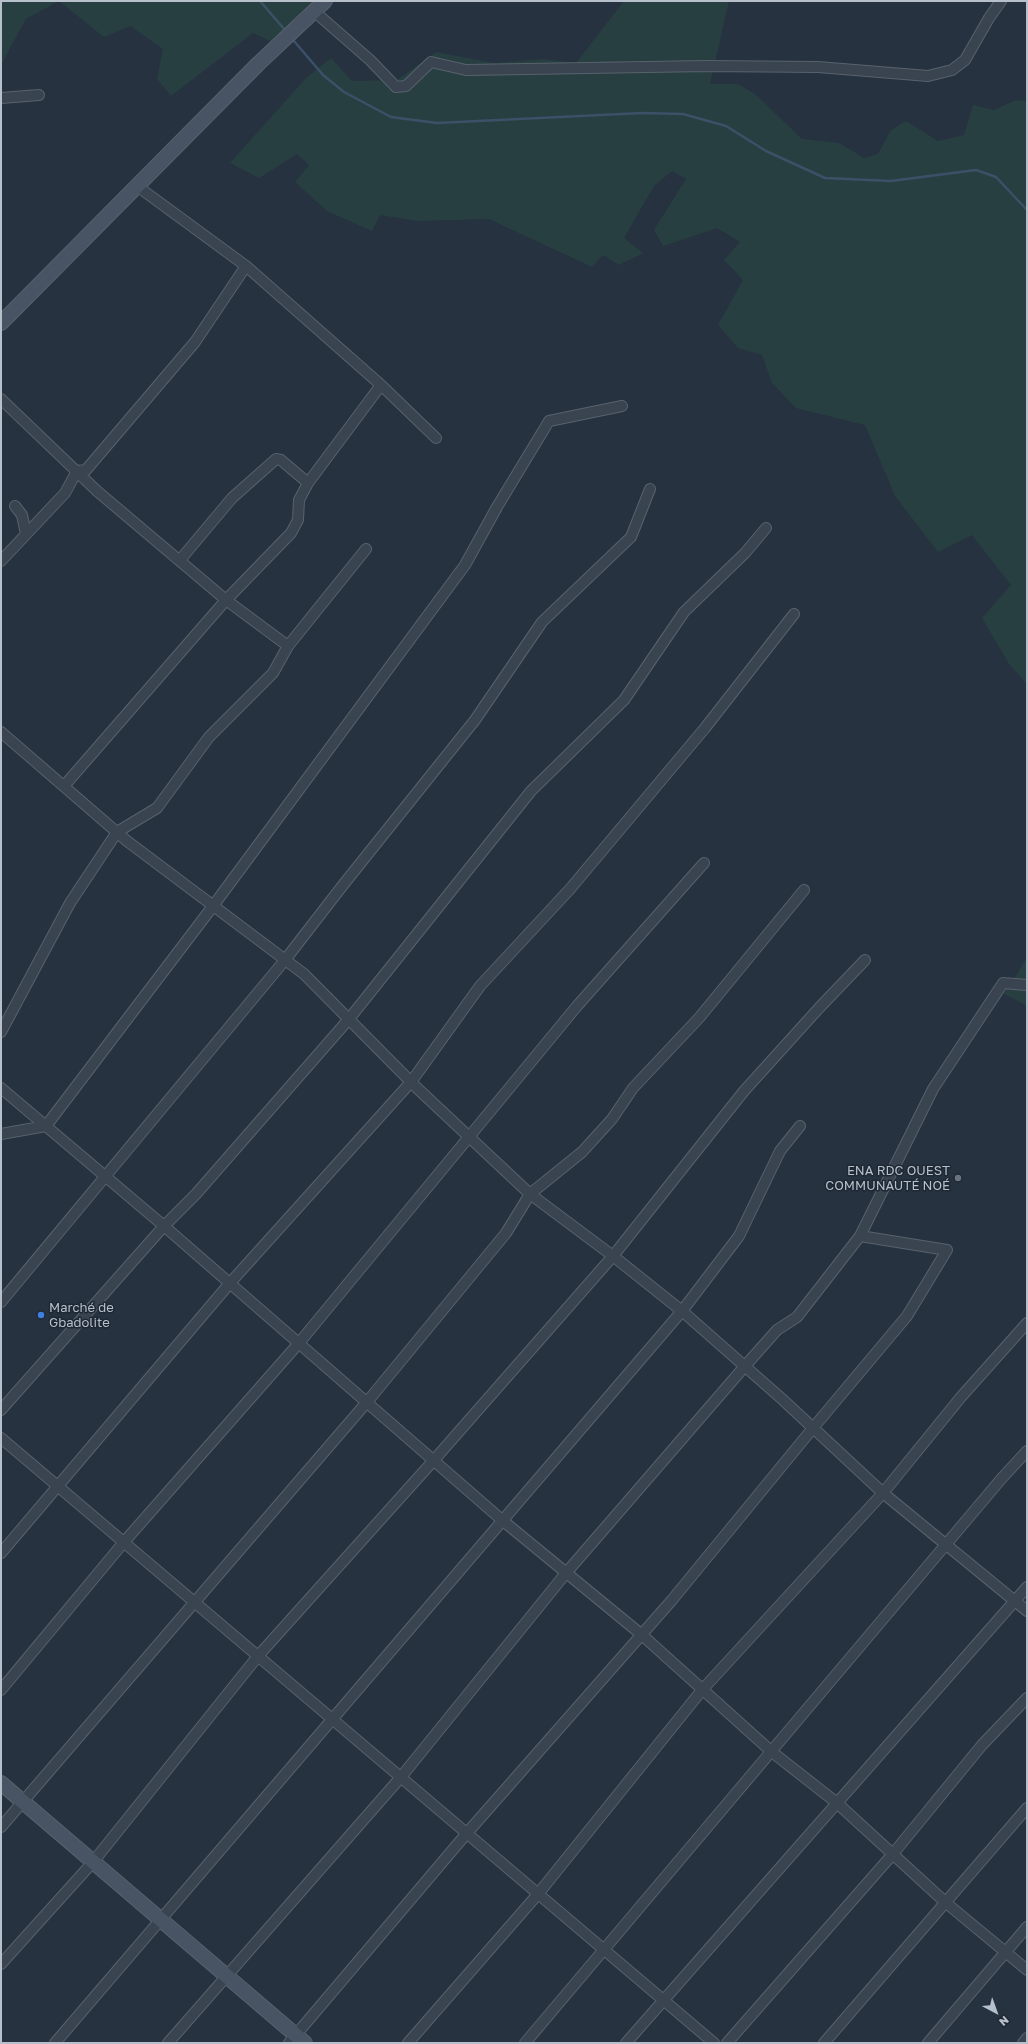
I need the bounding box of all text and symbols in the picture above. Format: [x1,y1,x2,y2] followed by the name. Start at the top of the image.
[825,1163,950,1194] place label: ENA RDC OUEST COMMUNAUTÉ NOÉ
[953,1173,963,1183] marker: ENA RDC OUEST COMMUNAUTÉ NOÉ
[49,1300,114,1331] place label: Marché de Gbadolite
[36,1310,46,1320] marker: Marché de Gbadolite
[976,1992,1016,2032] north arrow
[997,2014,1012,2029] text: N

